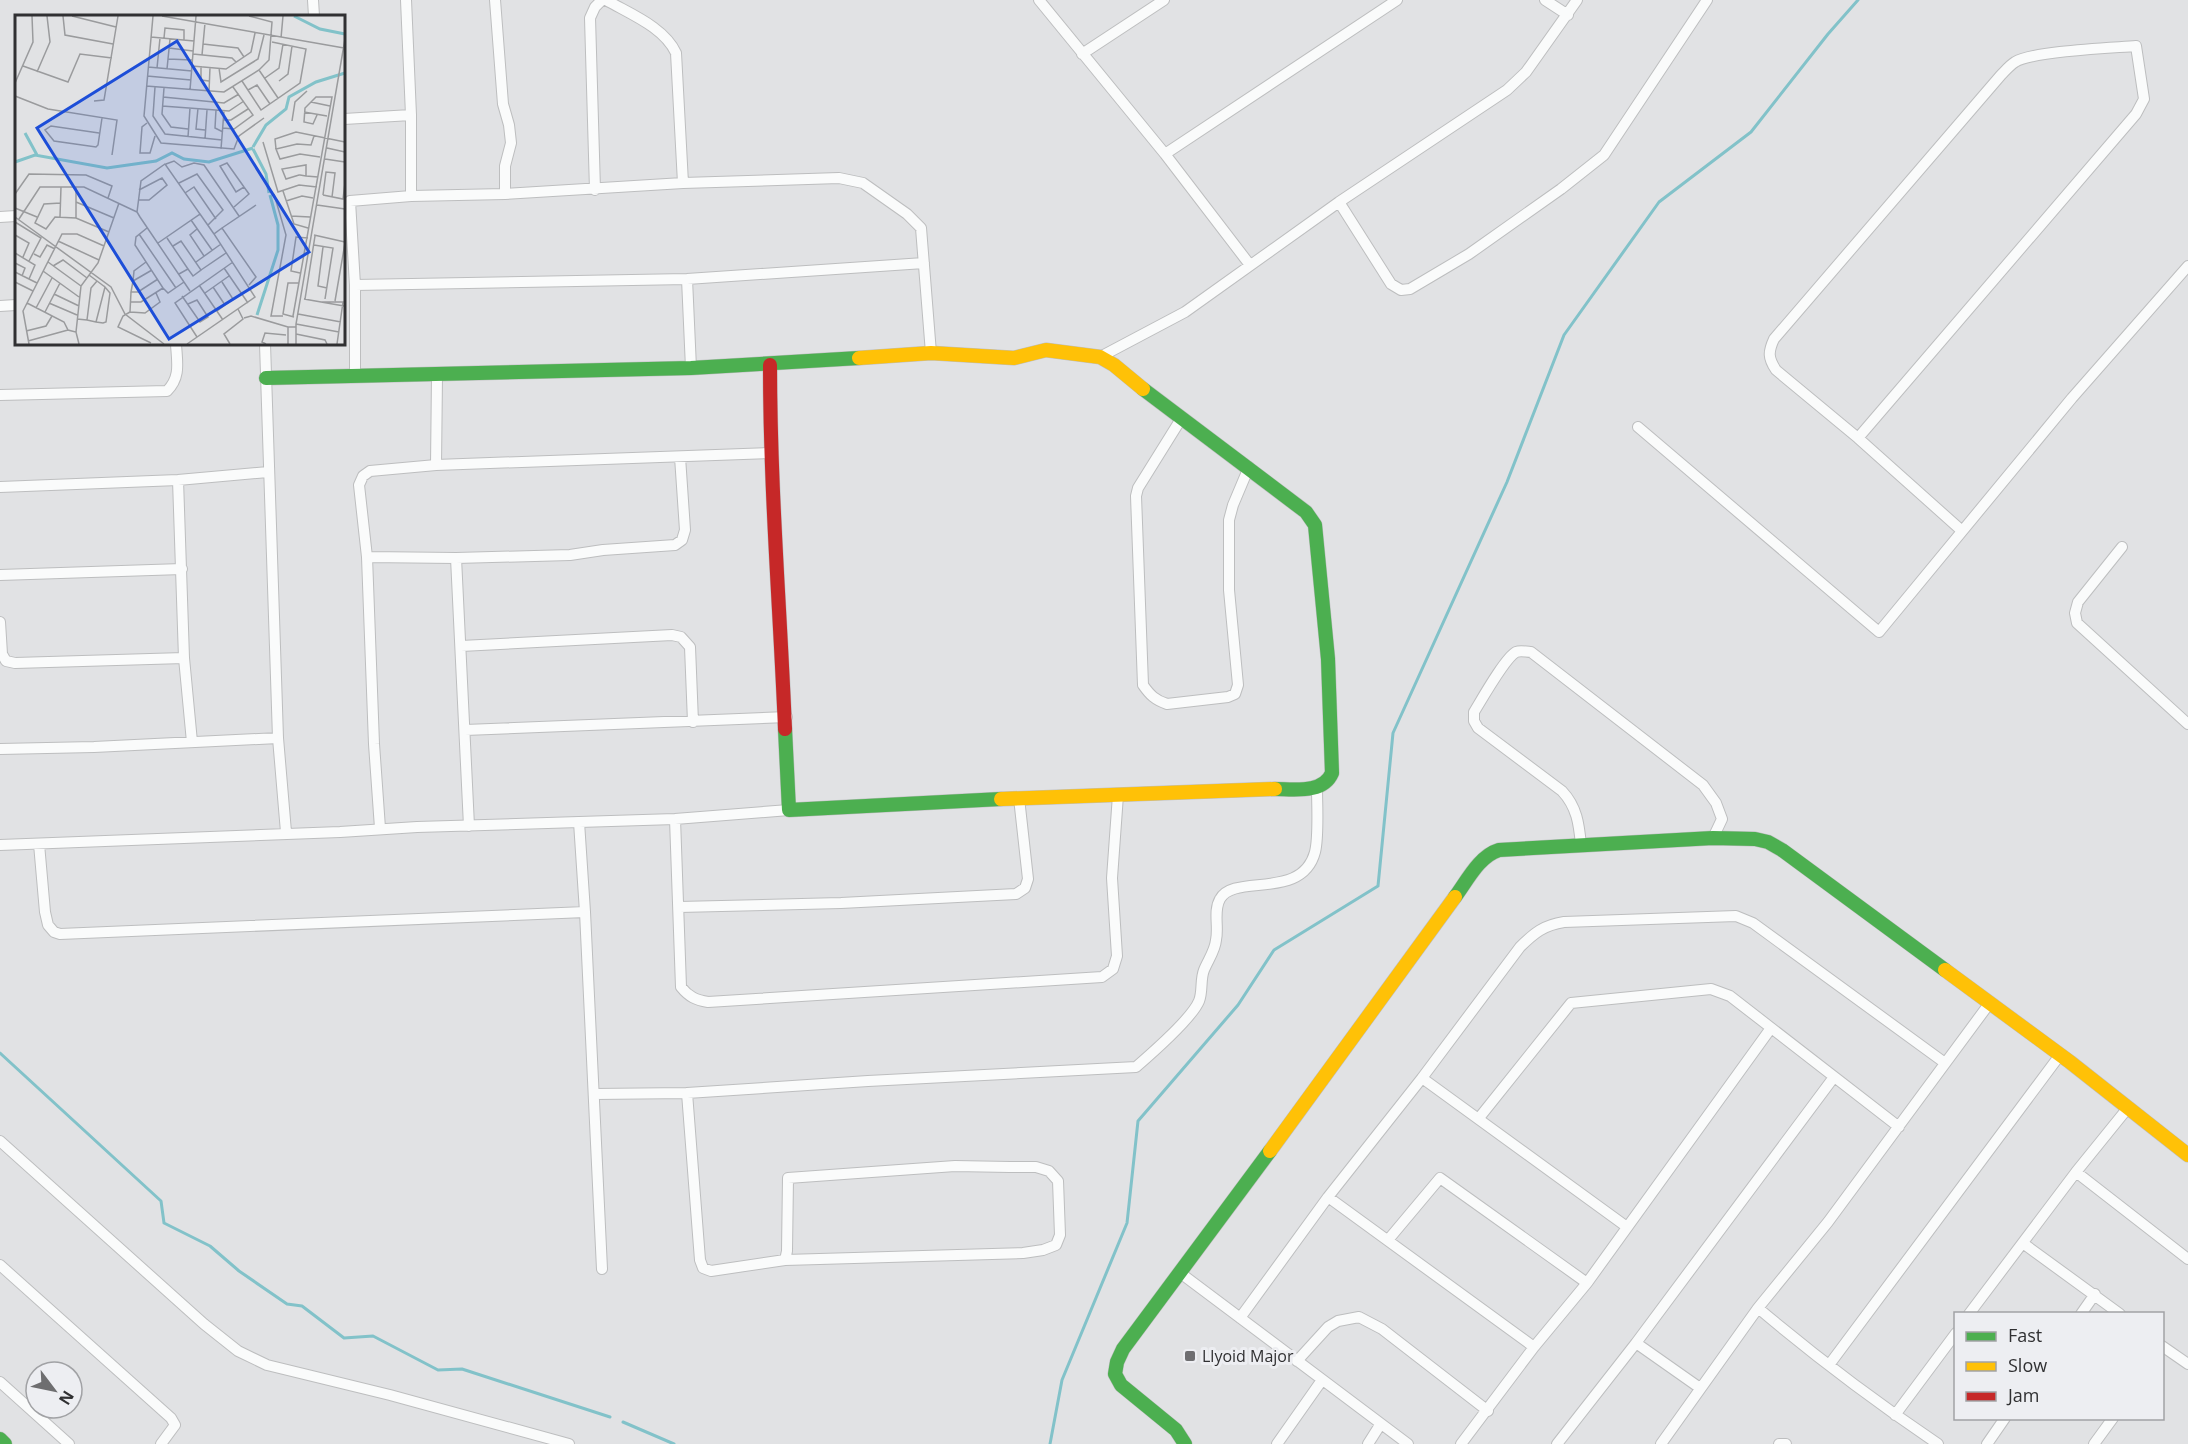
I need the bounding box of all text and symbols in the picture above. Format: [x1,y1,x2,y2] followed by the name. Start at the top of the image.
[15,15,345,345] inset map
[1954,1312,2164,1420] legend
[2008,1323,2042,1347] text: Fast
[1202,1345,1294,1367] place label: Llyoid Major
[1183,1349,1197,1363] marker: Llyoid Major
[2008,1353,2047,1377] text: Slow
[24,1360,84,1420] north arrow
[2006,1383,2040,1407] text: Jam
[54,1387,79,1409] text: N

